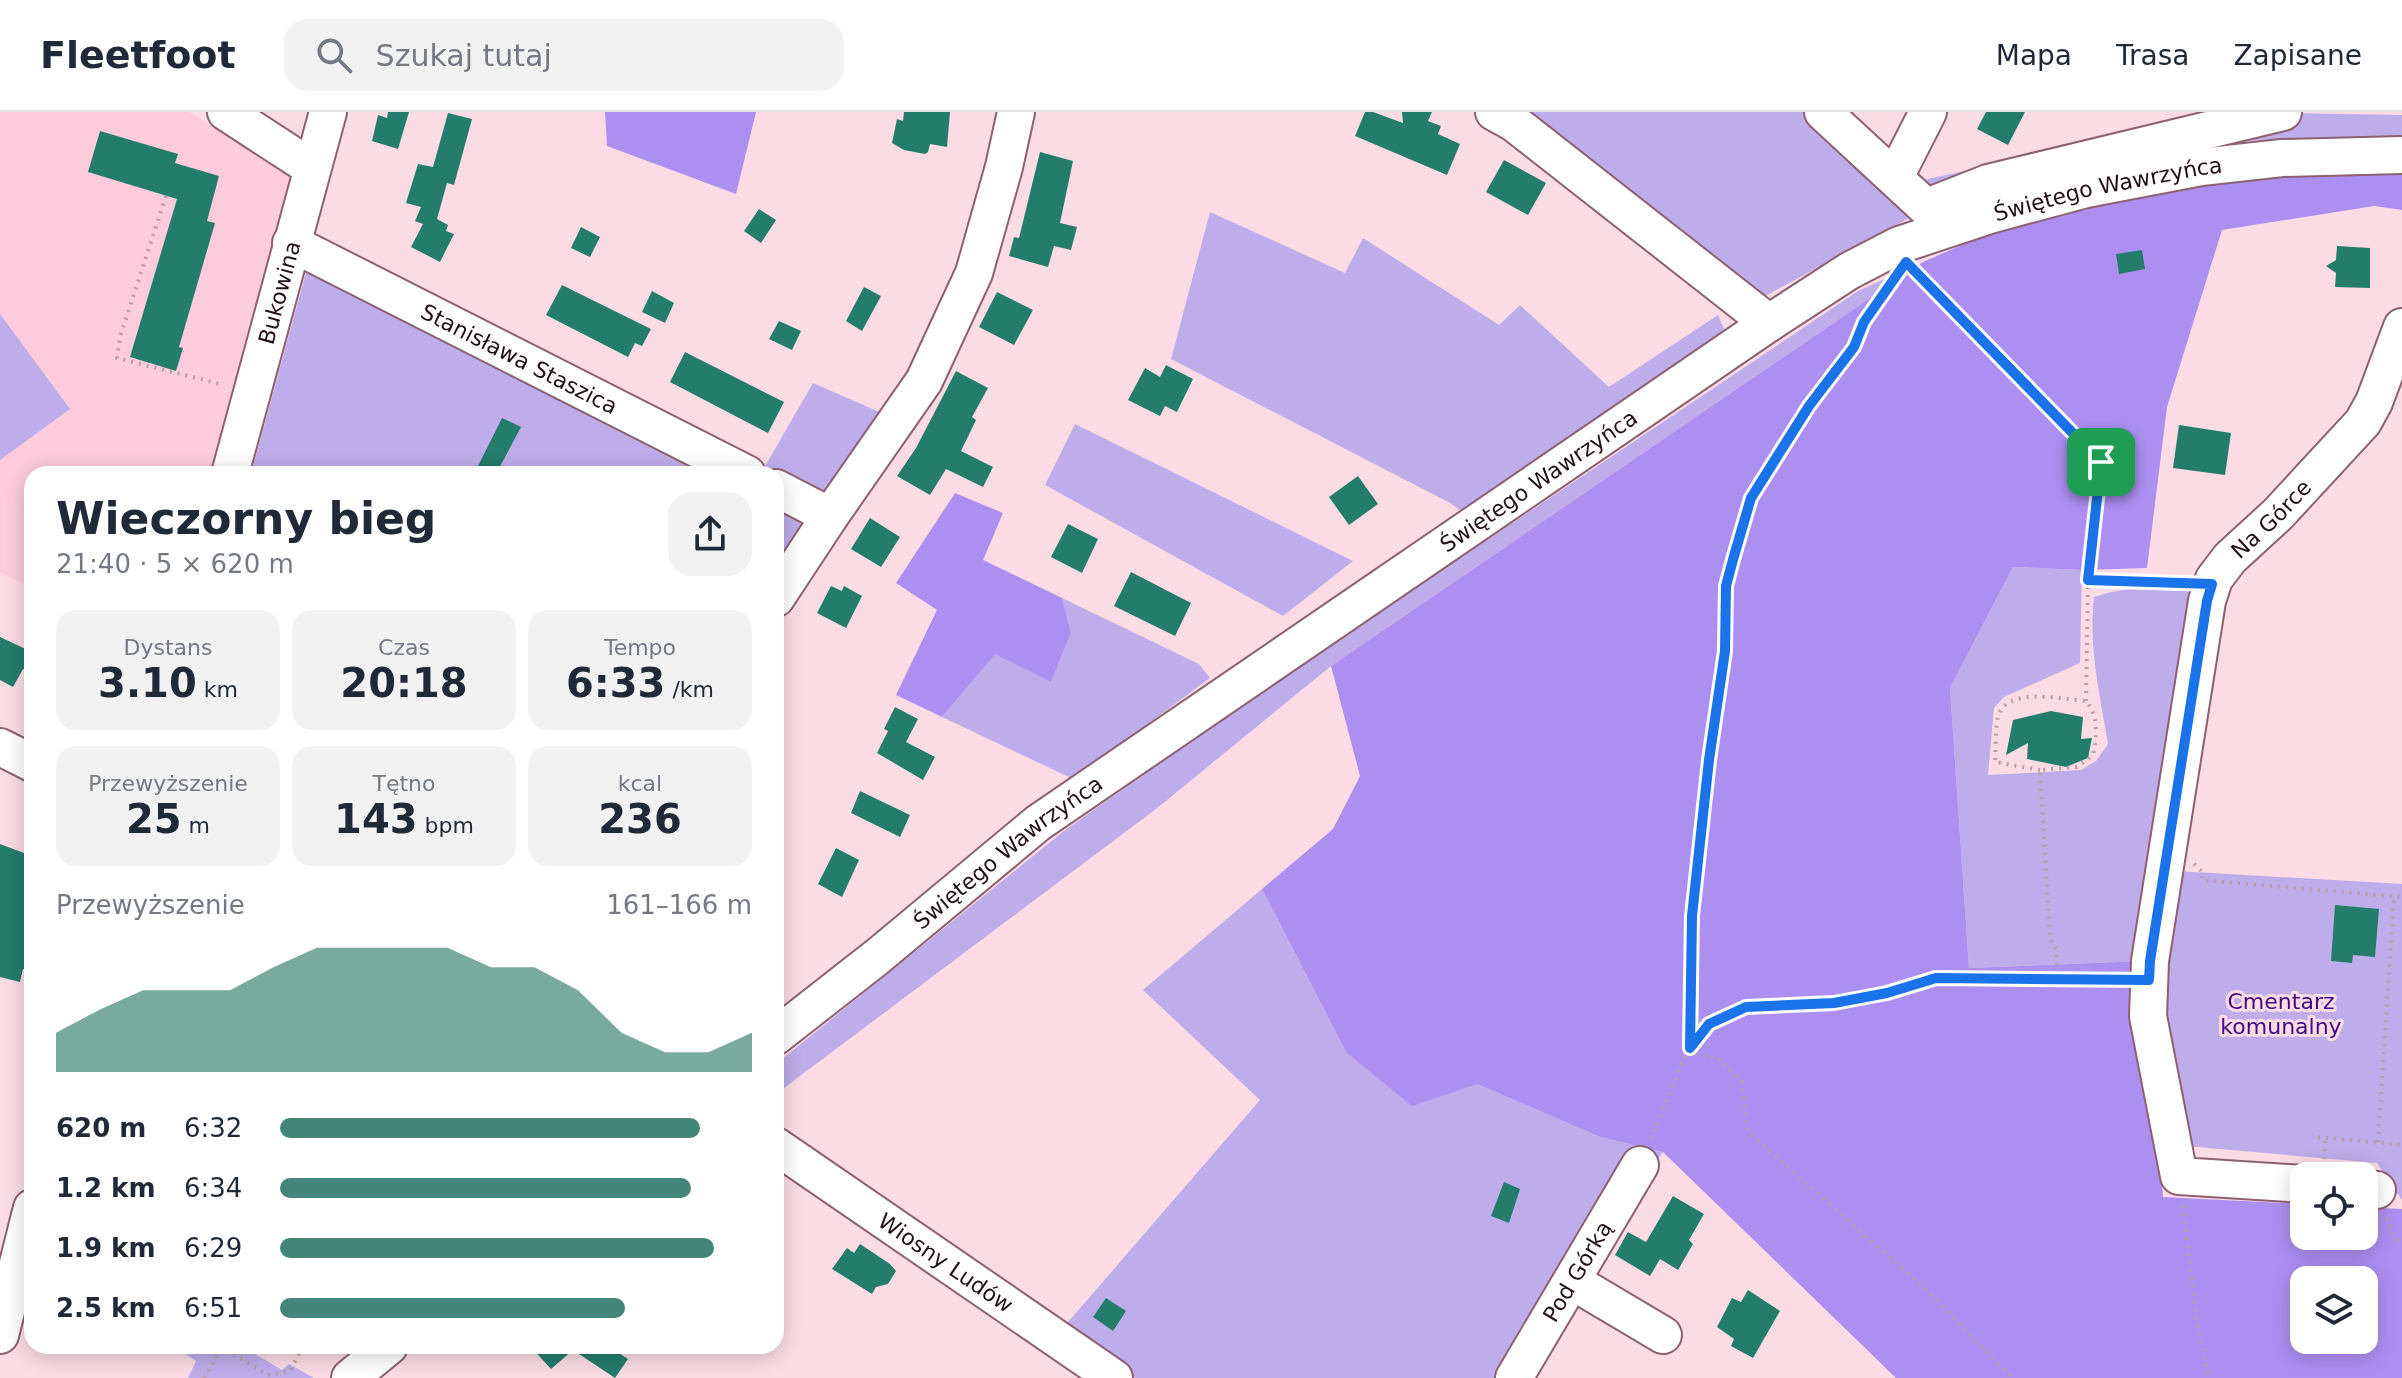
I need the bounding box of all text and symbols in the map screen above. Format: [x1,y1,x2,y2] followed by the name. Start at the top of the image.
[284,19,844,91] search box
[40,33,236,77] text: Fleetfoot
[312,33,356,77] icon: search
[376,38,552,73] text: Szukaj tutaj
[1996,39,2072,72] text: Mapa
[2116,39,2189,72] text: Trasa
[2233,39,2362,72] text: Zapisane
[1991,152,2223,226] street label: Świętego Wawrzyńca
[253,238,305,347] street label: Bukowina
[417,299,622,419] street label: Stanisława Staszica
[1435,405,1642,557] street label: Świętego Wawrzyńca
[2067,428,2135,496] pin
[2079,440,2123,484] icon: arrive
[2226,474,2316,563] street label: Na Górce
[668,492,752,576] button: share
[56,493,436,544] text: Wieczorny bieg
[56,549,294,579] text: 21:40 · 5 × 620 m
[124,635,212,660] text: Dystans
[378,635,430,660] text: Czas
[604,635,676,660] text: Tempo
[98,660,197,706] text: 3.10
[340,660,468,706] text: 20:18
[566,660,665,706] text: 6:33
[197,677,238,702] text: km
[665,677,714,702] text: /km
[908,770,1107,934] street label: Świętego Wawrzyńca
[88,771,248,796] text: Przewyższenie
[372,771,436,796] text: Tętno
[618,771,662,796] text: kcal
[126,796,182,842] text: 25
[334,796,418,842] text: 143
[598,796,682,842] text: 236
[182,813,210,838] text: m
[418,813,474,838] text: bpm
[56,890,245,920] text: Przewyższenie
[606,890,752,920] text: 161–166 m
[2220,989,2342,1039] park label: Cmentarz komunalny
[56,1113,146,1143] text: 620 m
[184,1113,242,1143] text: 6:32
[2290,1162,2378,1354] map controls
[2290,1162,2378,1250] button: locate
[56,1173,156,1203] text: 1.2 km
[184,1173,242,1203] text: 6:34
[874,1208,1018,1317] street label: Wiosny Ludów
[1538,1216,1617,1326] street label: Pod Górką
[56,1233,156,1263] text: 1.9 km
[184,1233,242,1263] text: 6:29
[2290,1266,2378,1354] button: layers
[56,1293,156,1323] text: 2.5 km
[184,1293,242,1323] text: 6:51

